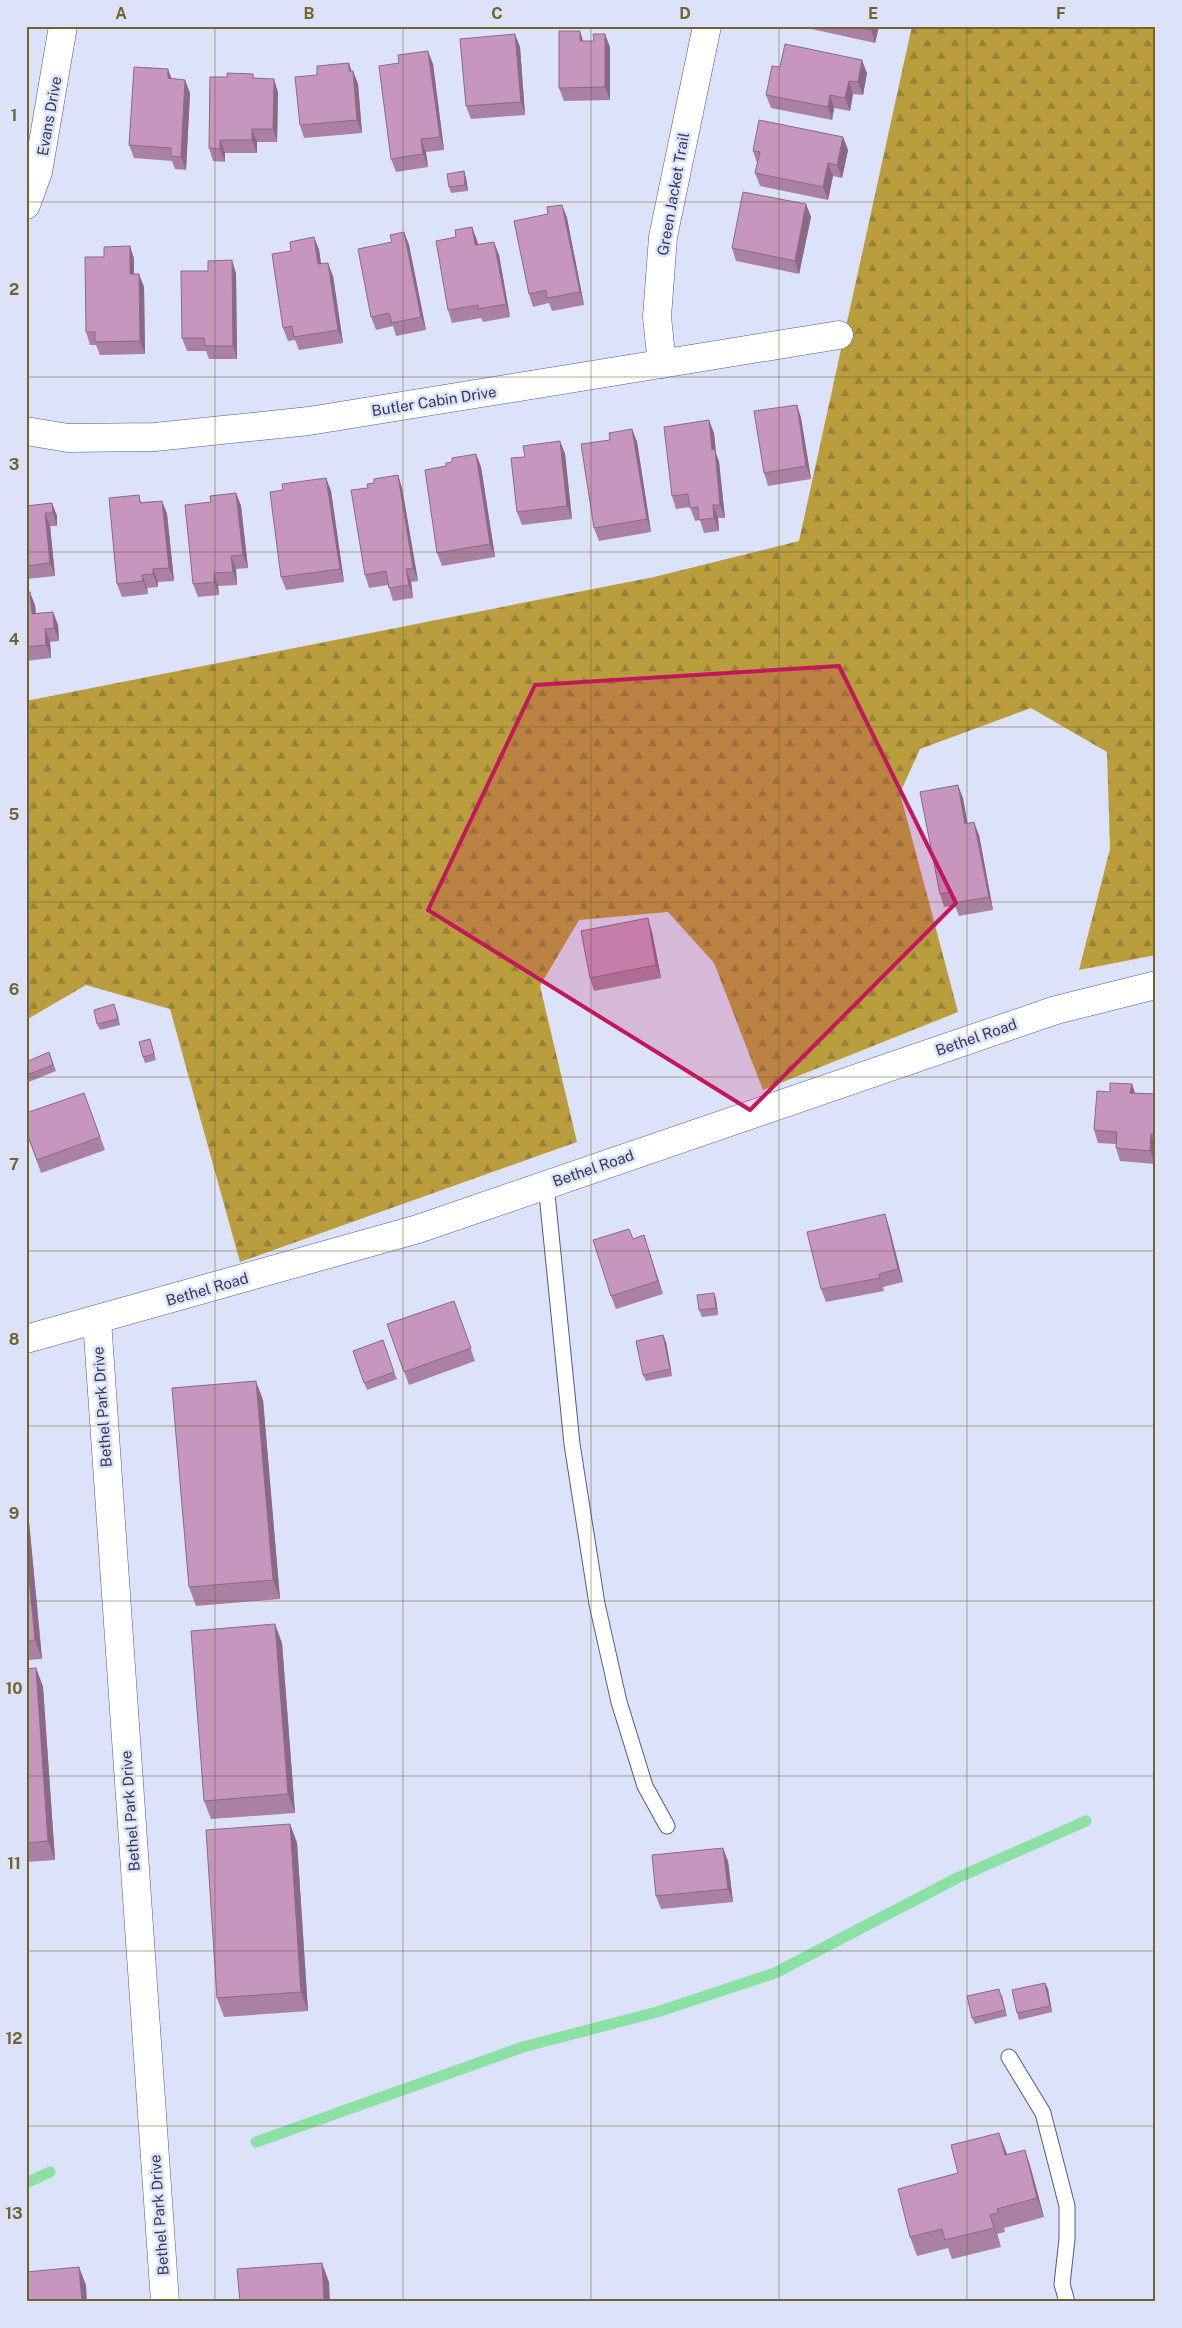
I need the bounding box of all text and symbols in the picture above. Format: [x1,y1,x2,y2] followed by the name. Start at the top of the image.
[115,4,127,23] text: A
[304,4,315,23] text: B
[491,4,503,23] text: C
[679,4,691,23] text: D
[868,4,878,23] text: E
[1056,4,1066,23] text: F
[34,75,64,157] street label: Evans Drive
[11,106,17,125] text: 1
[654,131,692,257] street label: Green Jacket Trail
[9,280,19,299] text: 2
[370,383,498,419] street label: Butler Cabin Drive
[9,455,19,474] text: 3
[9,630,20,649] text: 4
[9,805,20,824] text: 5
[9,980,19,999] text: 6
[933,1015,1019,1059] street label: Bethel Road
[550,1146,636,1190] street label: Bethel Road
[9,1155,19,1174] text: 7
[164,1269,250,1309] street label: Bethel Road
[9,1330,20,1349] text: 8
[89,1346,115,1468] street label: Bethel Park Drive
[9,1504,19,1523] text: 9
[5,1679,23,1698] text: 10
[117,1750,143,1872] street label: Bethel Park Drive
[7,1854,21,1873] text: 11
[5,2029,23,2048] text: 12
[146,2154,172,2276] street label: Bethel Park Drive
[5,2204,23,2223] text: 13

